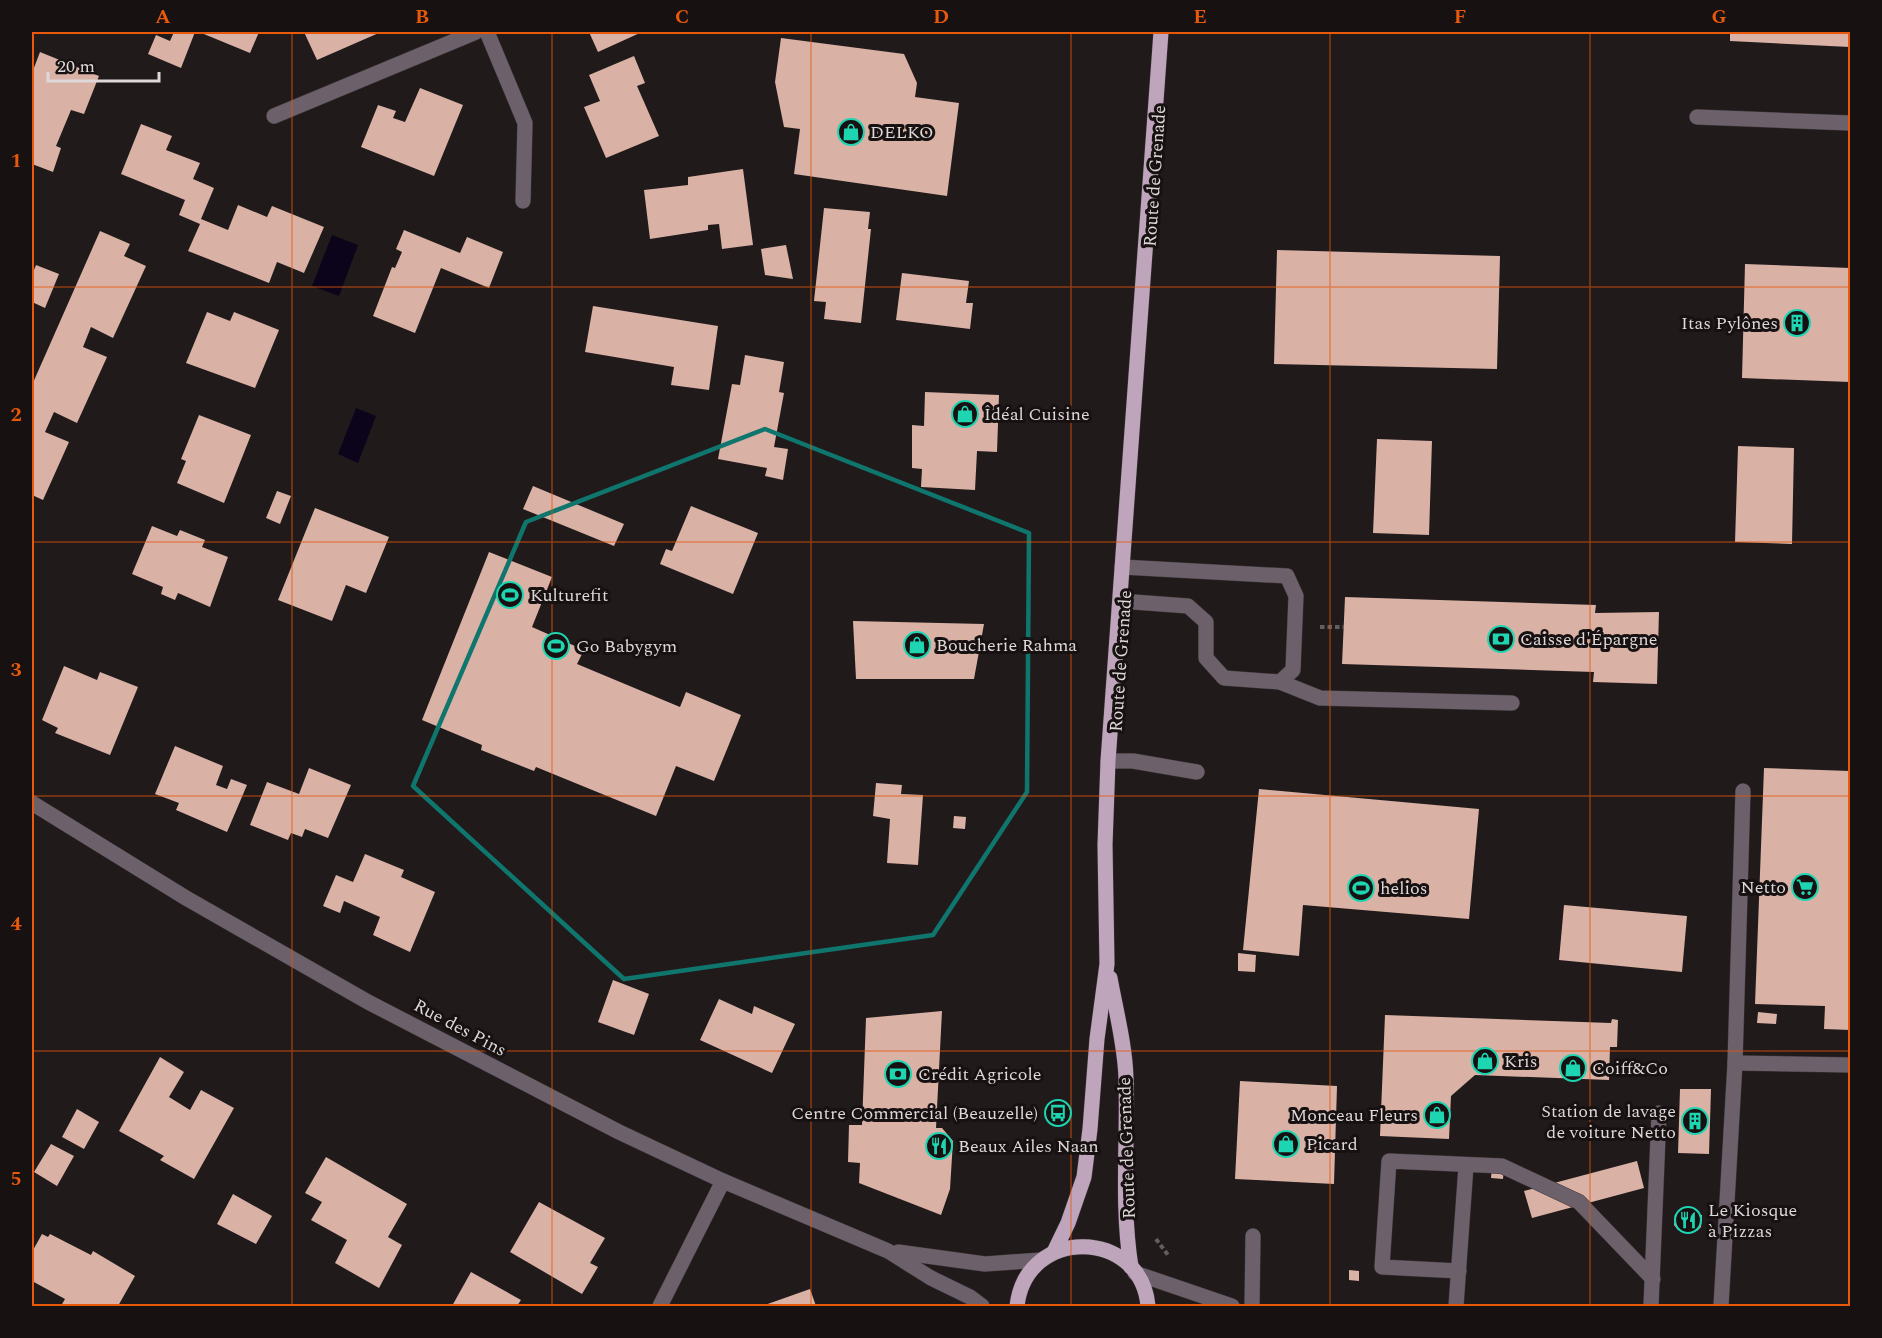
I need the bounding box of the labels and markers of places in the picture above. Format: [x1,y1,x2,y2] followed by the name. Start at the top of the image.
[836,117,866,147] shop icon: DELKO
[870,119,934,146] place label: DELKO
[1782,308,1812,338] building icon: Itas Pylônes
[1681,310,1778,337] place label: Itas Pylônes
[950,399,980,429] shop icon: Îdéal Cuisine
[984,401,1090,428] place label: Îdéal Cuisine
[495,580,525,610] sports icon: Kulturefit
[530,582,608,609] place label: Kulturefit
[1486,624,1516,654] bank icon: Caisse d'Épargne
[1520,626,1657,653] place label: Caisse d'Épargne
[902,630,932,660] shop icon: Boucherie Rahma
[541,631,571,661] sports icon: Go Babygym
[936,632,1077,659] place label: Boucherie Rahma
[576,633,677,660] place label: Go Babygym
[1790,872,1820,902] supermarket icon: Netto
[1346,873,1376,903] sports icon: helios
[1740,874,1786,901] place label: Netto
[1380,875,1428,902] place label: helios
[1470,1046,1500,1076] shop icon: Kris
[1504,1048,1538,1075] place label: Kris
[1558,1053,1588,1083] shop icon: Coiff&Co
[1592,1055,1668,1082] place label: Coiff&Co
[883,1059,913,1089] bank icon: Crédit Agricole
[918,1061,1041,1088] place label: Crédit Agricole
[1043,1098,1073,1128] bus stop icon: Centre Commercial (Beauzelle)
[1541,1098,1676,1146] place label: Station de lavage de voiture Netto
[791,1100,1038,1127] place label: Centre Commercial (Beauzelle)
[1422,1100,1452,1130] shop icon: Monceau Fleurs
[1290,1102,1418,1129] place label: Monceau Fleurs
[1680,1106,1710,1136] building icon: Station de lavage de voiture Netto
[1271,1129,1301,1159] shop icon: Picard
[924,1131,954,1161] restaurant icon: Beaux Ailes Naan
[1306,1131,1358,1158] place label: Picard
[958,1133,1099,1160] place label: Beaux Ailes Naan
[1708,1197,1797,1245] place label: Le Kiosque à Pizzas
[1673,1205,1703,1235] restaurant icon: Le Kiosque à Pizzas

